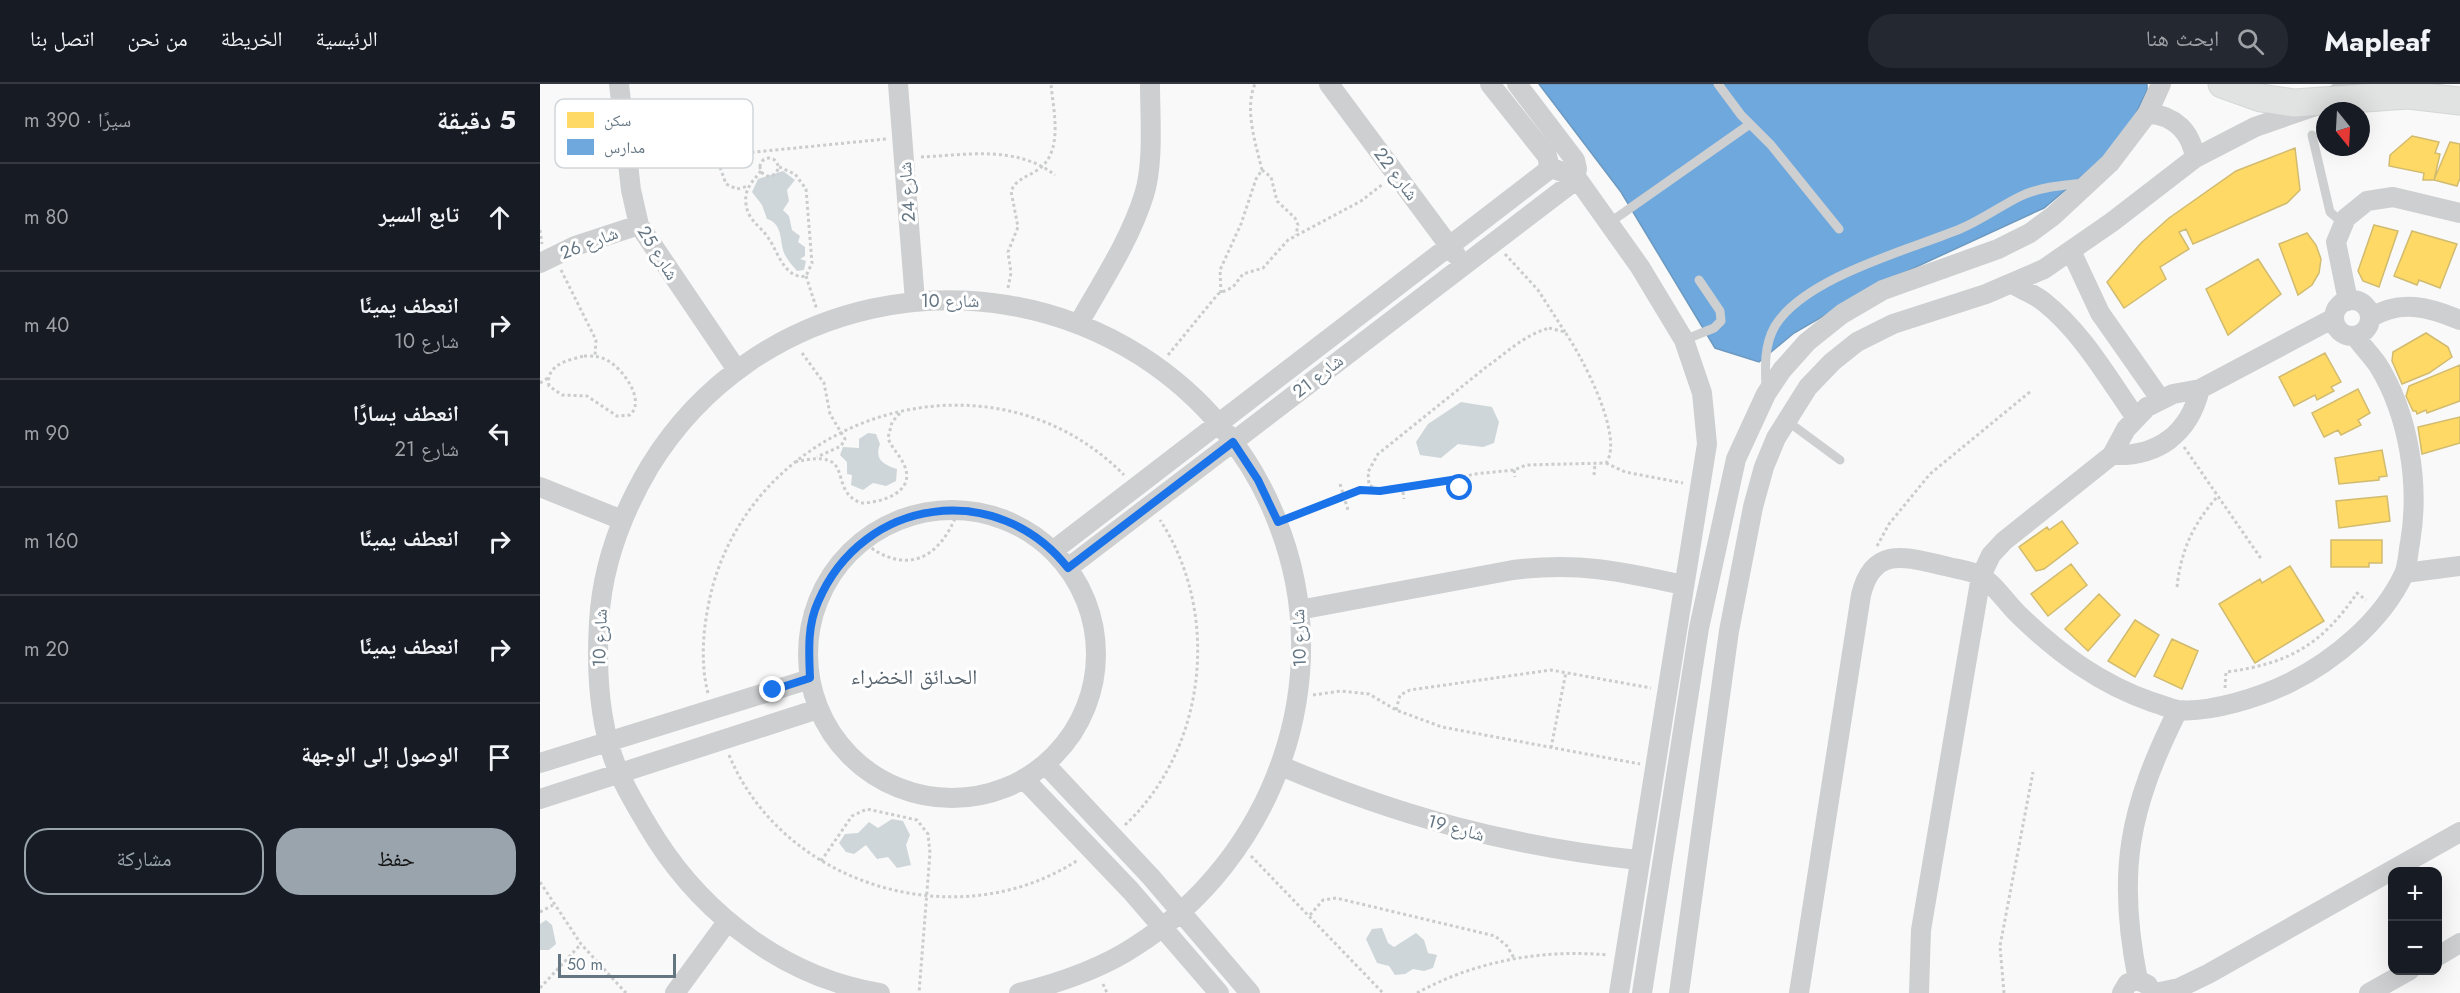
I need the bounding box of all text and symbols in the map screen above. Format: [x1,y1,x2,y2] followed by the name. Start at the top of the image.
[1868,14,2288,68] search box
[2324,21,2430,62] text: Mapleaf
[2146,22,2219,54] text: ابحث هنا
[30,24,94,54] text: اتصل بنا
[127,24,188,54] text: من نحن
[221,24,283,54] text: الخريطة
[316,24,378,54] text: الرئيسية
[2234,25,2267,58] icon: search
[555,99,753,168] legend
[437,101,516,139] text: 5 دقيقة
[2316,102,2370,156] north arrow
[24,106,131,135] text: سيرًا · 390 m
[604,109,631,132] text: سكن
[604,136,645,159] text: مدارس
[1368,142,1424,206] street label: شارع 22
[892,161,922,223] street label: شارع 24
[379,198,459,230] text: تابع السير
[483,201,516,234] icon: ahead
[24,203,69,232] text: 80 m
[556,220,622,266] street label: شارع 26
[631,221,685,285] street label: شارع 25
[921,288,979,314] street label: شارع 10
[359,289,459,321] text: انعطف يمينًا
[483,309,516,342] icon: right
[24,311,69,340] text: 40 m
[394,327,459,356] text: شارع 10
[1287,348,1349,404] street label: شارع 21
[353,397,459,429] text: انعطف يسارًا
[483,417,516,450] icon: left
[24,419,69,448] text: 90 m
[395,435,459,464] text: شارع 21
[1446,474,1472,500] route start
[359,522,459,554] text: انعطف يمينًا
[483,525,516,558] icon: right
[24,527,78,556] text: 160 m
[586,608,614,668] street label: شارع 10
[1285,608,1313,668] street label: شارع 10
[359,630,459,662] text: انعطف يمينًا
[483,633,516,666] icon: right
[24,635,69,664] text: 20 m
[851,662,977,692] district label: الحدائق الخضراء
[759,676,785,702] route end
[301,738,459,770] text: الوصول إلى الوجهة
[483,741,516,774] icon: arrive
[1425,808,1487,848] street label: شارع 19
[24,828,264,895] button: مشاركة
[276,828,516,895] button: حفظ
[2388,867,2442,975] map controls
[2388,867,2442,921] button: +
[2388,921,2442,975] button: −
[558,951,676,978] scale bar
[567,953,603,976] text: 50 m

